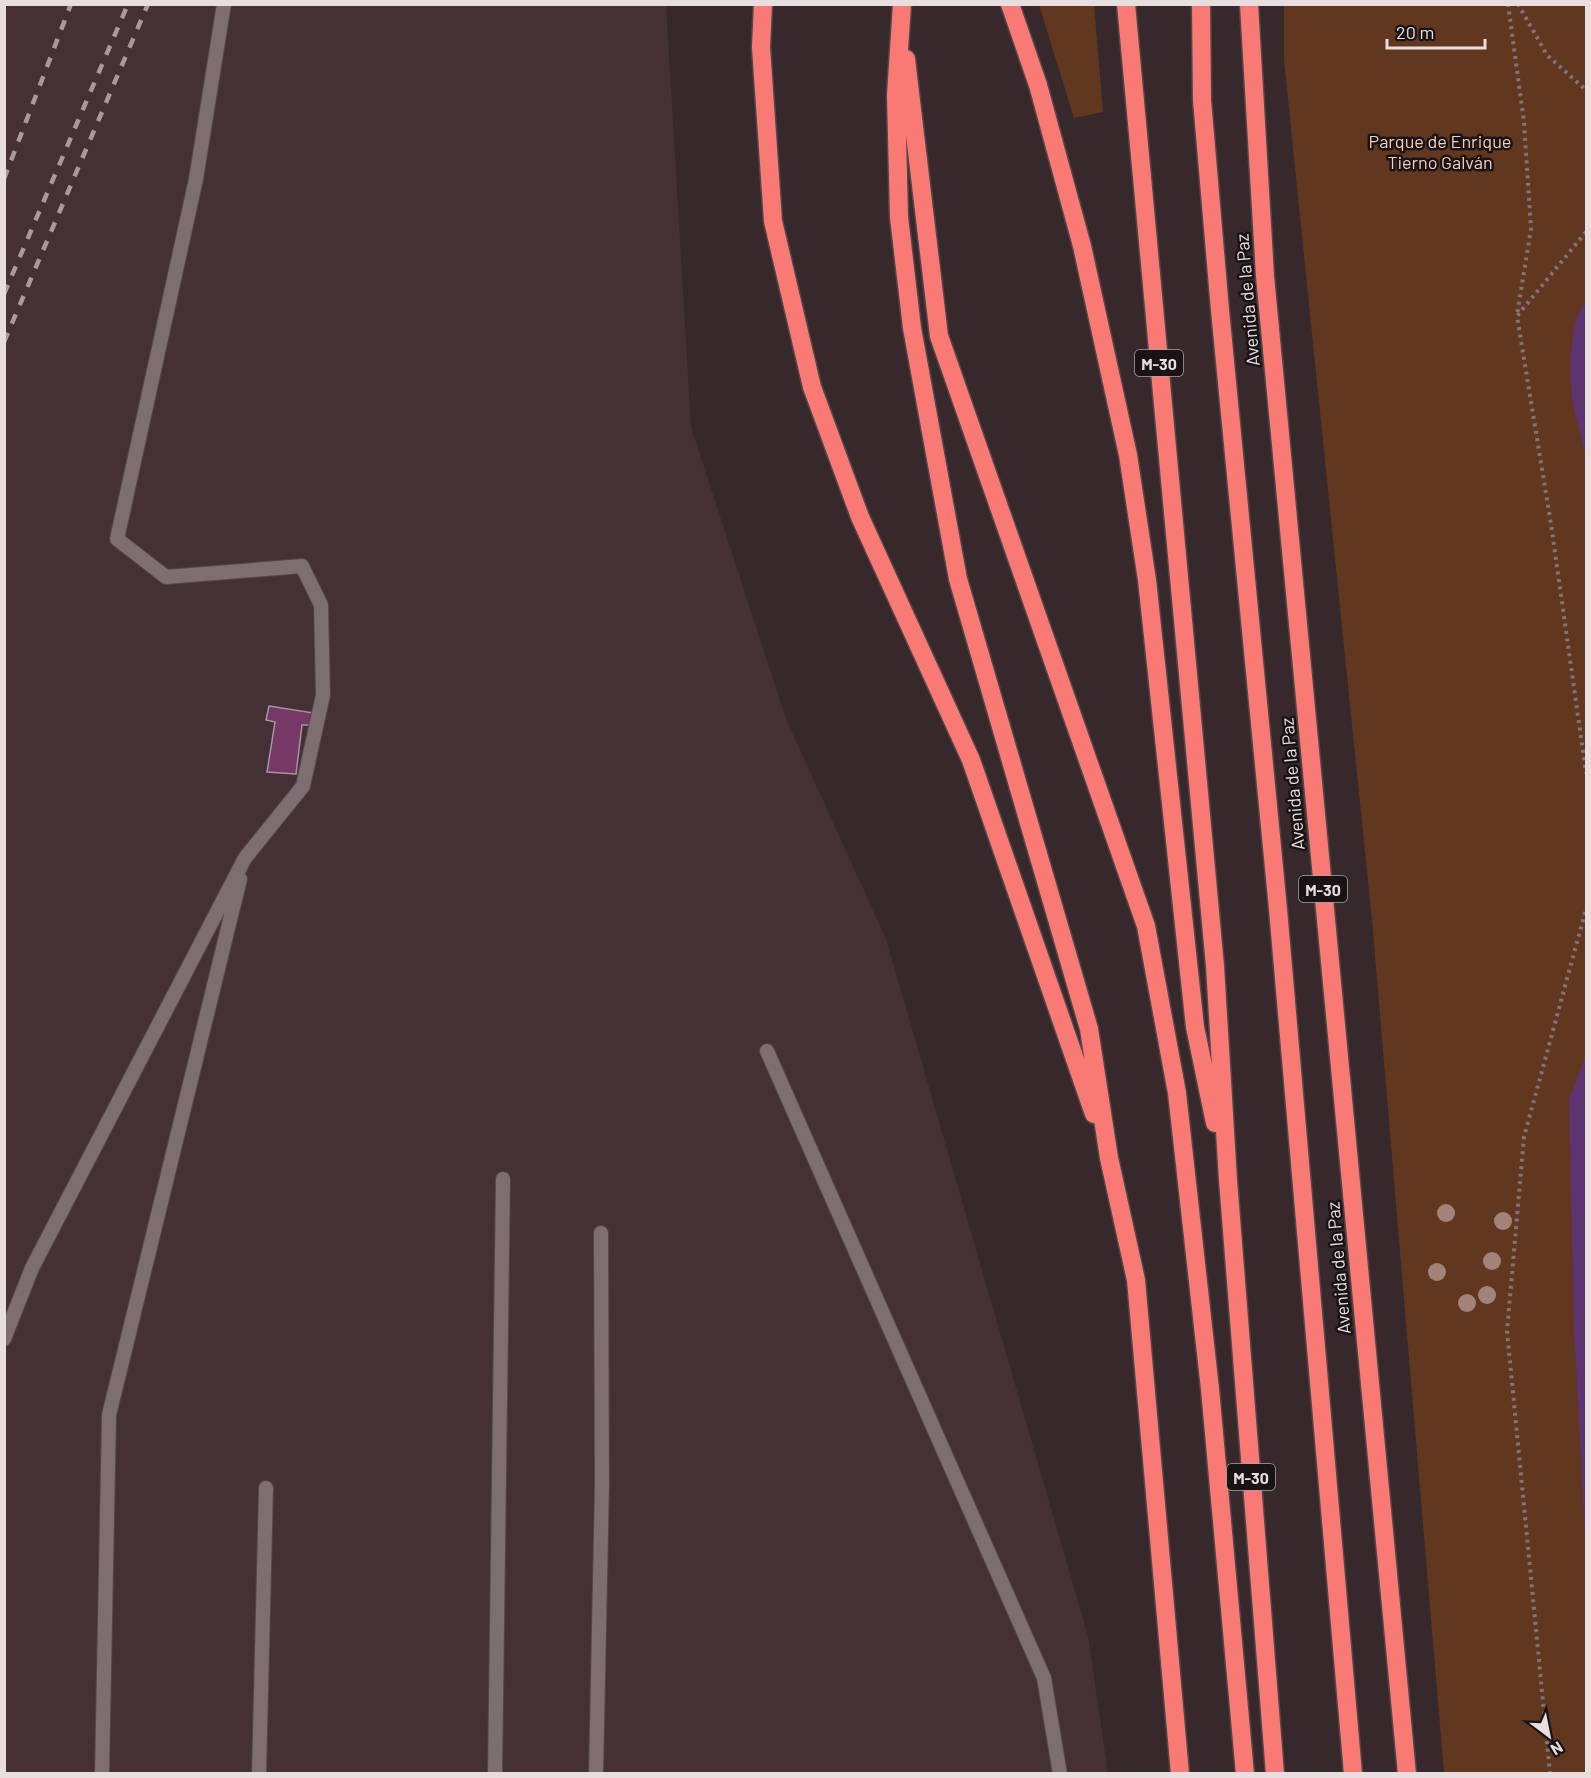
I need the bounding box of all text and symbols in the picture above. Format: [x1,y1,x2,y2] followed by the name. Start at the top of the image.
[1387,12,1484,50] scale bar
[1396,21,1434,43] text: 20 m
[1369,130,1511,173] park label: Parque de Enrique Tierno Galván
[1230,233,1264,367] street label: Avenida de la Paz
[1135,350,1183,376] road number: M-30
[1275,717,1309,851] street label: Avenida de la Paz
[1299,876,1347,902] road number: M-30
[1321,1201,1355,1335] street label: Avenida de la Paz
[1227,1464,1275,1490] road number: M-30
[1519,1706,1579,1766] north arrow
[1548,1738,1567,1760] text: N

